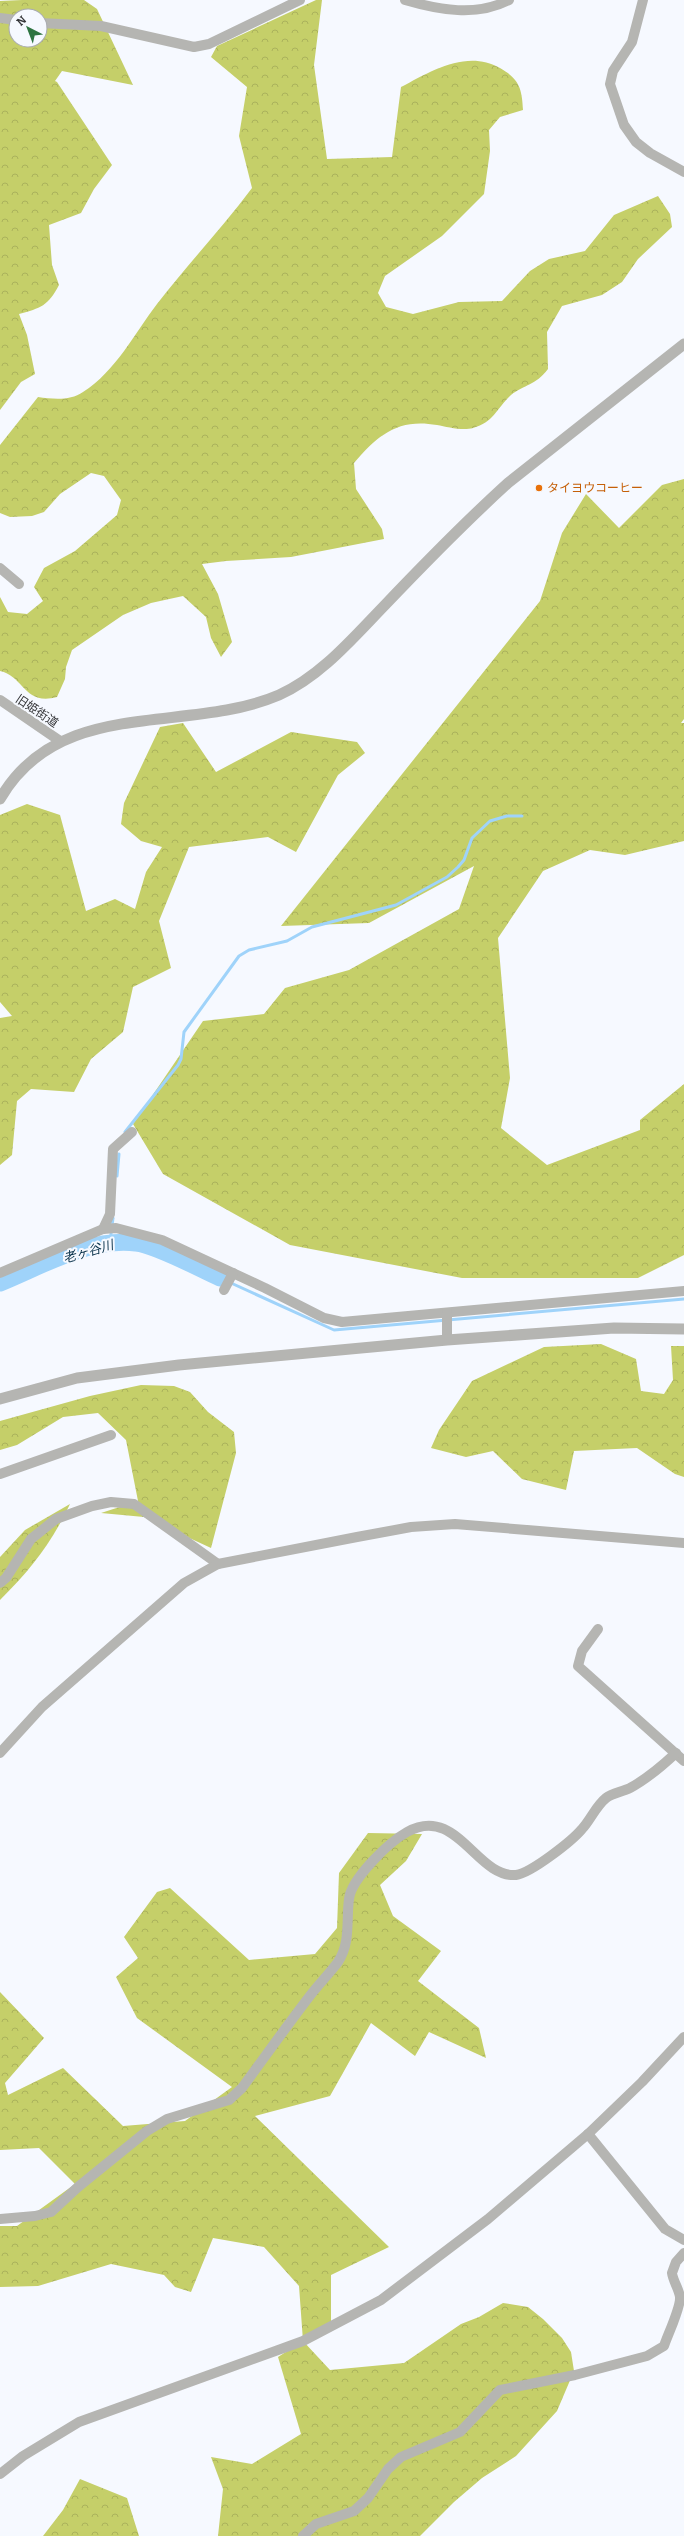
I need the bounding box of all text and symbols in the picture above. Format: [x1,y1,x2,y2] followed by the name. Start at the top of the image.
[8,8,48,48] north arrow
[14,13,30,29] text: N
[547,481,643,495] place label: タイヨウコーヒー
[534,483,544,493] marker: タイヨウコーヒー
[13,692,61,730] street label: 旧姫街道
[61,1237,117,1266] water label: 老ヶ谷川

